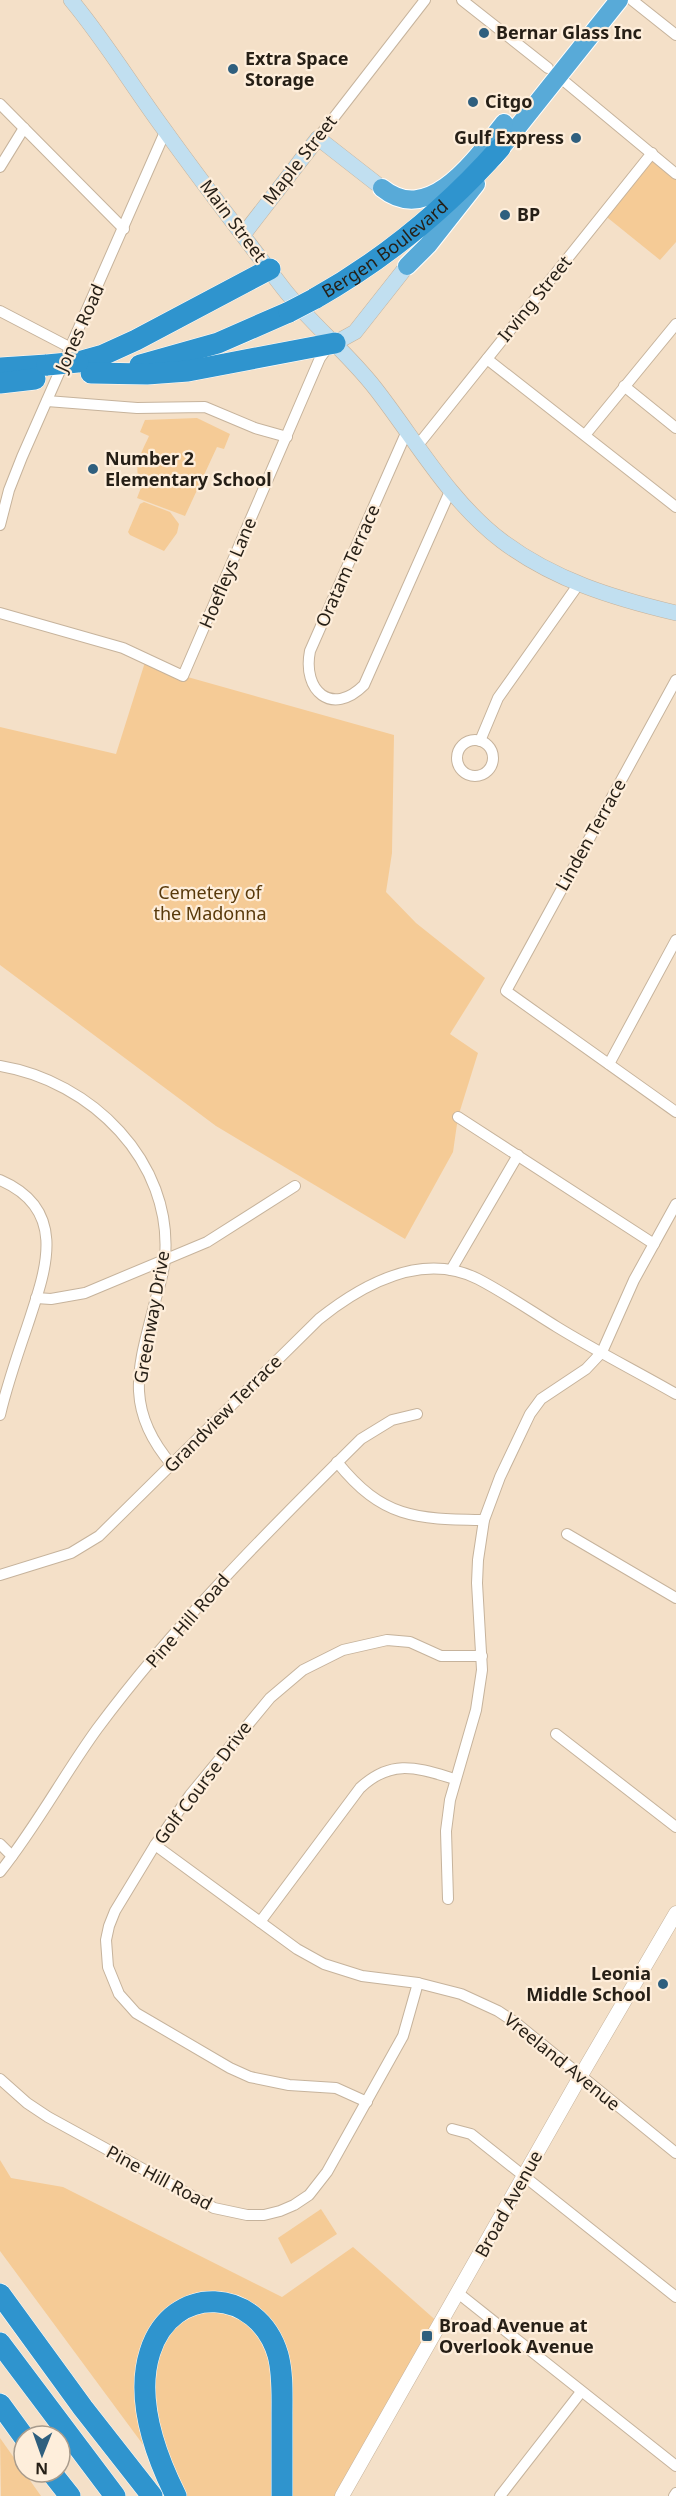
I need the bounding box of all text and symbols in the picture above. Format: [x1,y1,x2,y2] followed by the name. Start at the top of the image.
[496,20,642,44] place label: Bernar Glass Inc
[477,26,491,40] marker: Bernar Glass Inc
[245,46,349,91] place label: Extra Space Storage
[226,62,240,76] marker: Extra Space Storage
[485,89,532,113] place label: Citgo
[466,95,480,109] marker: Citgo
[257,109,342,209] street label: Maple Street
[454,125,564,149] place label: Gulf Express
[569,131,583,145] marker: Gulf Express
[195,174,273,267] street label: Main Street
[317,194,453,303] street label: Bergen Boulevard
[517,202,540,226] place label: BP
[498,208,512,222] marker: BP
[492,250,577,347] street label: Irving Street
[48,280,109,377] street label: Jones Road
[105,446,272,491] place label: Number 2 Elementary School
[86,462,100,476] marker: Number 2 Elementary School
[309,501,385,631] street label: Oratam Terrace
[193,513,261,632] street label: Hoefleys Lane
[549,774,631,895] street label: Linden Terrace
[153,880,267,925] park label: Cemetery of the Madonna
[128,1249,174,1385] street label: Greenway Drive
[158,1349,286,1477] street label: Grandview Terrace
[140,1568,235,1672] street label: Pine Hill Road
[148,1716,256,1849] street label: Golf Course Drive
[526,1961,651,2006] place label: Leonia Middle School
[656,1977,670,1991] marker: Leonia Middle School
[500,2007,626,2115] street label: Vreeland Avenue
[102,2139,217,2215] street label: Pine Hill Road
[469,2146,547,2261] street label: Broad Avenue
[439,2313,594,2358] place label: Broad Avenue at Overlook Avenue
[420,2329,434,2343] marker: Broad Avenue at Overlook Avenue
[12,2424,72,2484] north arrow
[35,2458,48,2480] text: N

